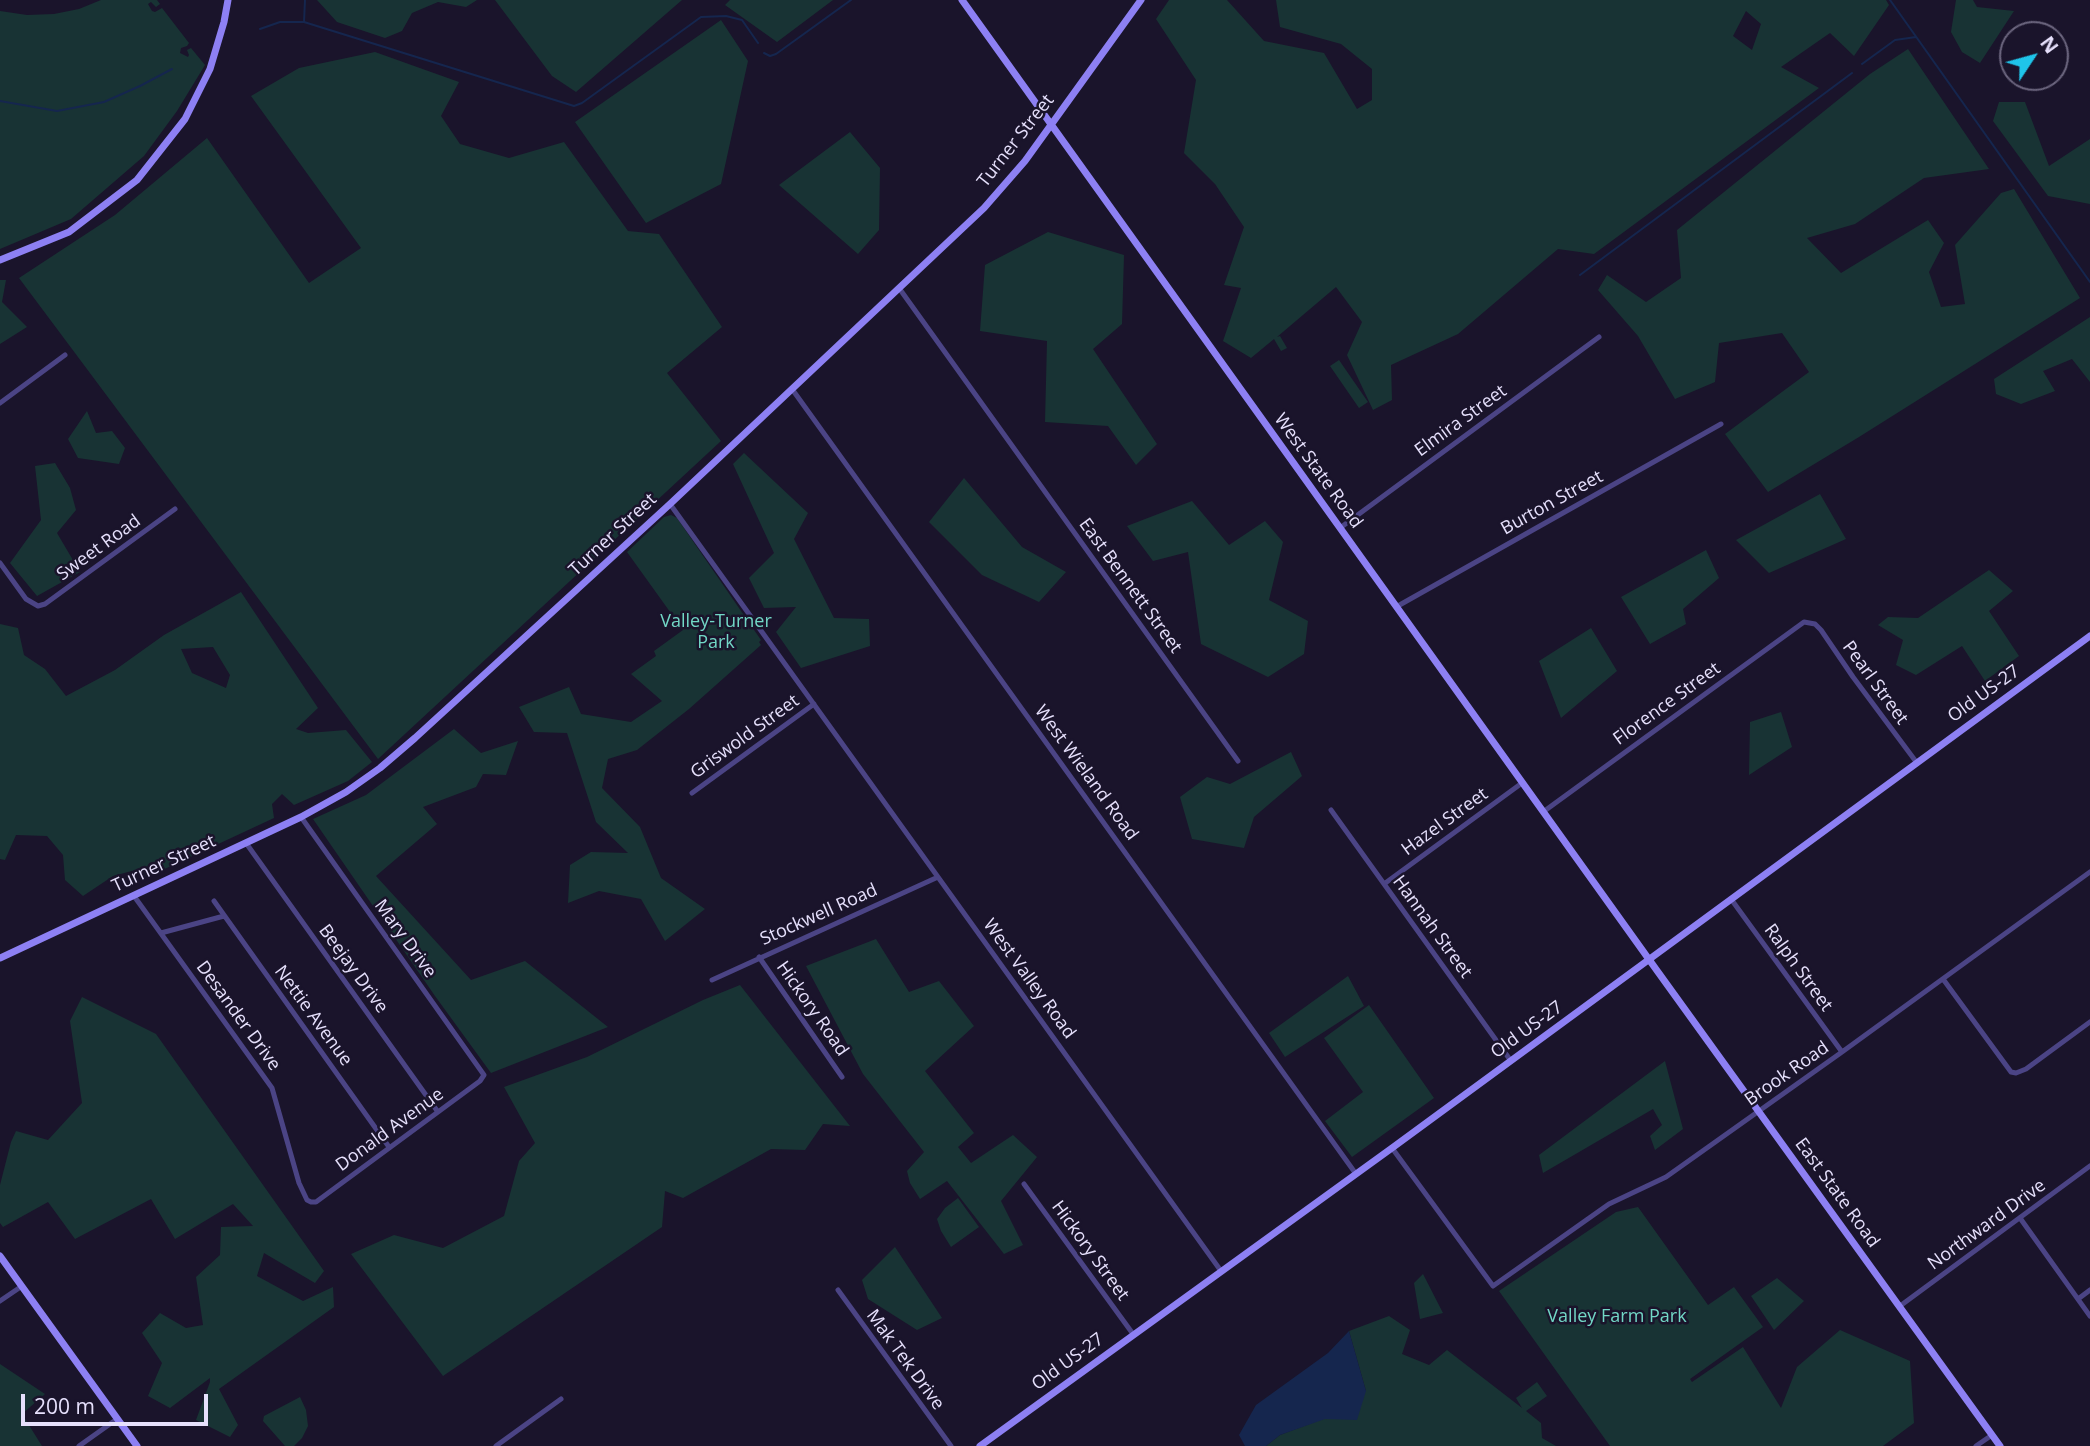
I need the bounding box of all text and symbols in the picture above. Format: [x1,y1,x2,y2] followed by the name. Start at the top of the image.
[1999,21,2069,91] north arrow
[2034,31,2064,59] text: N
[973,90,1059,192] street label: Turner Street
[1411,381,1511,461] street label: Elmira Street
[1269,409,1367,533] street label: West State Road
[1497,466,1607,540] street label: Burton Street
[565,489,661,581] street label: Turner Street
[53,510,145,586] street label: Sweet Road
[1074,514,1186,658] street label: East Bennett Street
[660,611,772,654] park label: Valley-Turner Park
[1838,637,1912,729] street label: Pearl Street
[1609,658,1725,750] street label: Florence Street
[1944,661,2024,727] street label: Old US-27
[687,690,803,784] street label: Griswold Street
[1030,701,1142,845] street label: West Wieland Road
[1398,783,1492,861] street label: Hazel Street
[109,831,219,897] street label: Turner Street
[1388,872,1476,982] street label: Hannah Street
[757,880,881,950] street label: Stockwell Road
[369,896,441,982] street label: Mary Drive
[978,915,1080,1043] street label: West Valley Road
[1759,920,1837,1016] street label: Ralph Street
[314,921,392,1017] street label: Beejay Drive
[191,957,285,1075] street label: Desander Drive
[771,957,853,1061] street label: Hickory Road
[269,962,357,1070] street label: Nettie Avenue
[1487,997,1567,1063] street label: Old US-27
[1741,1037,1833,1111] street label: Brook Road
[332,1084,448,1176] street label: Donald Avenue
[1790,1134,1884,1252] street label: East State Road
[1924,1175,2050,1275] street label: Northward Drive
[1047,1197,1133,1305] street label: Hickory Street
[861,1306,949,1414] street label: Mak Tek Drive
[1547,1306,1687,1328] park label: Valley Farm Park
[1028,1329,1108,1395] street label: Old US-27
[24,1380,212,1424] scale bar
[34,1392,95,1420] text: 200 m

